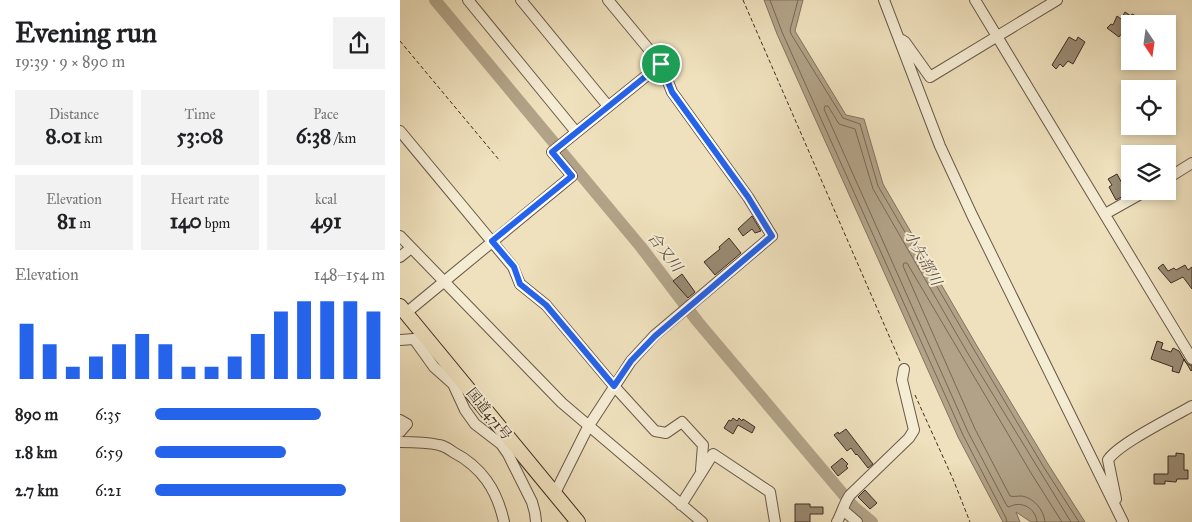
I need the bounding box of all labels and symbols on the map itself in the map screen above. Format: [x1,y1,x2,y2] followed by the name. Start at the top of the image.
[1121,15,1176,70] north arrow
[640,43,682,85] pin
[901,227,946,290] water label: 小矢部川
[644,229,687,277] water label: 合又川
[463,384,515,444] street label: 国道471号

